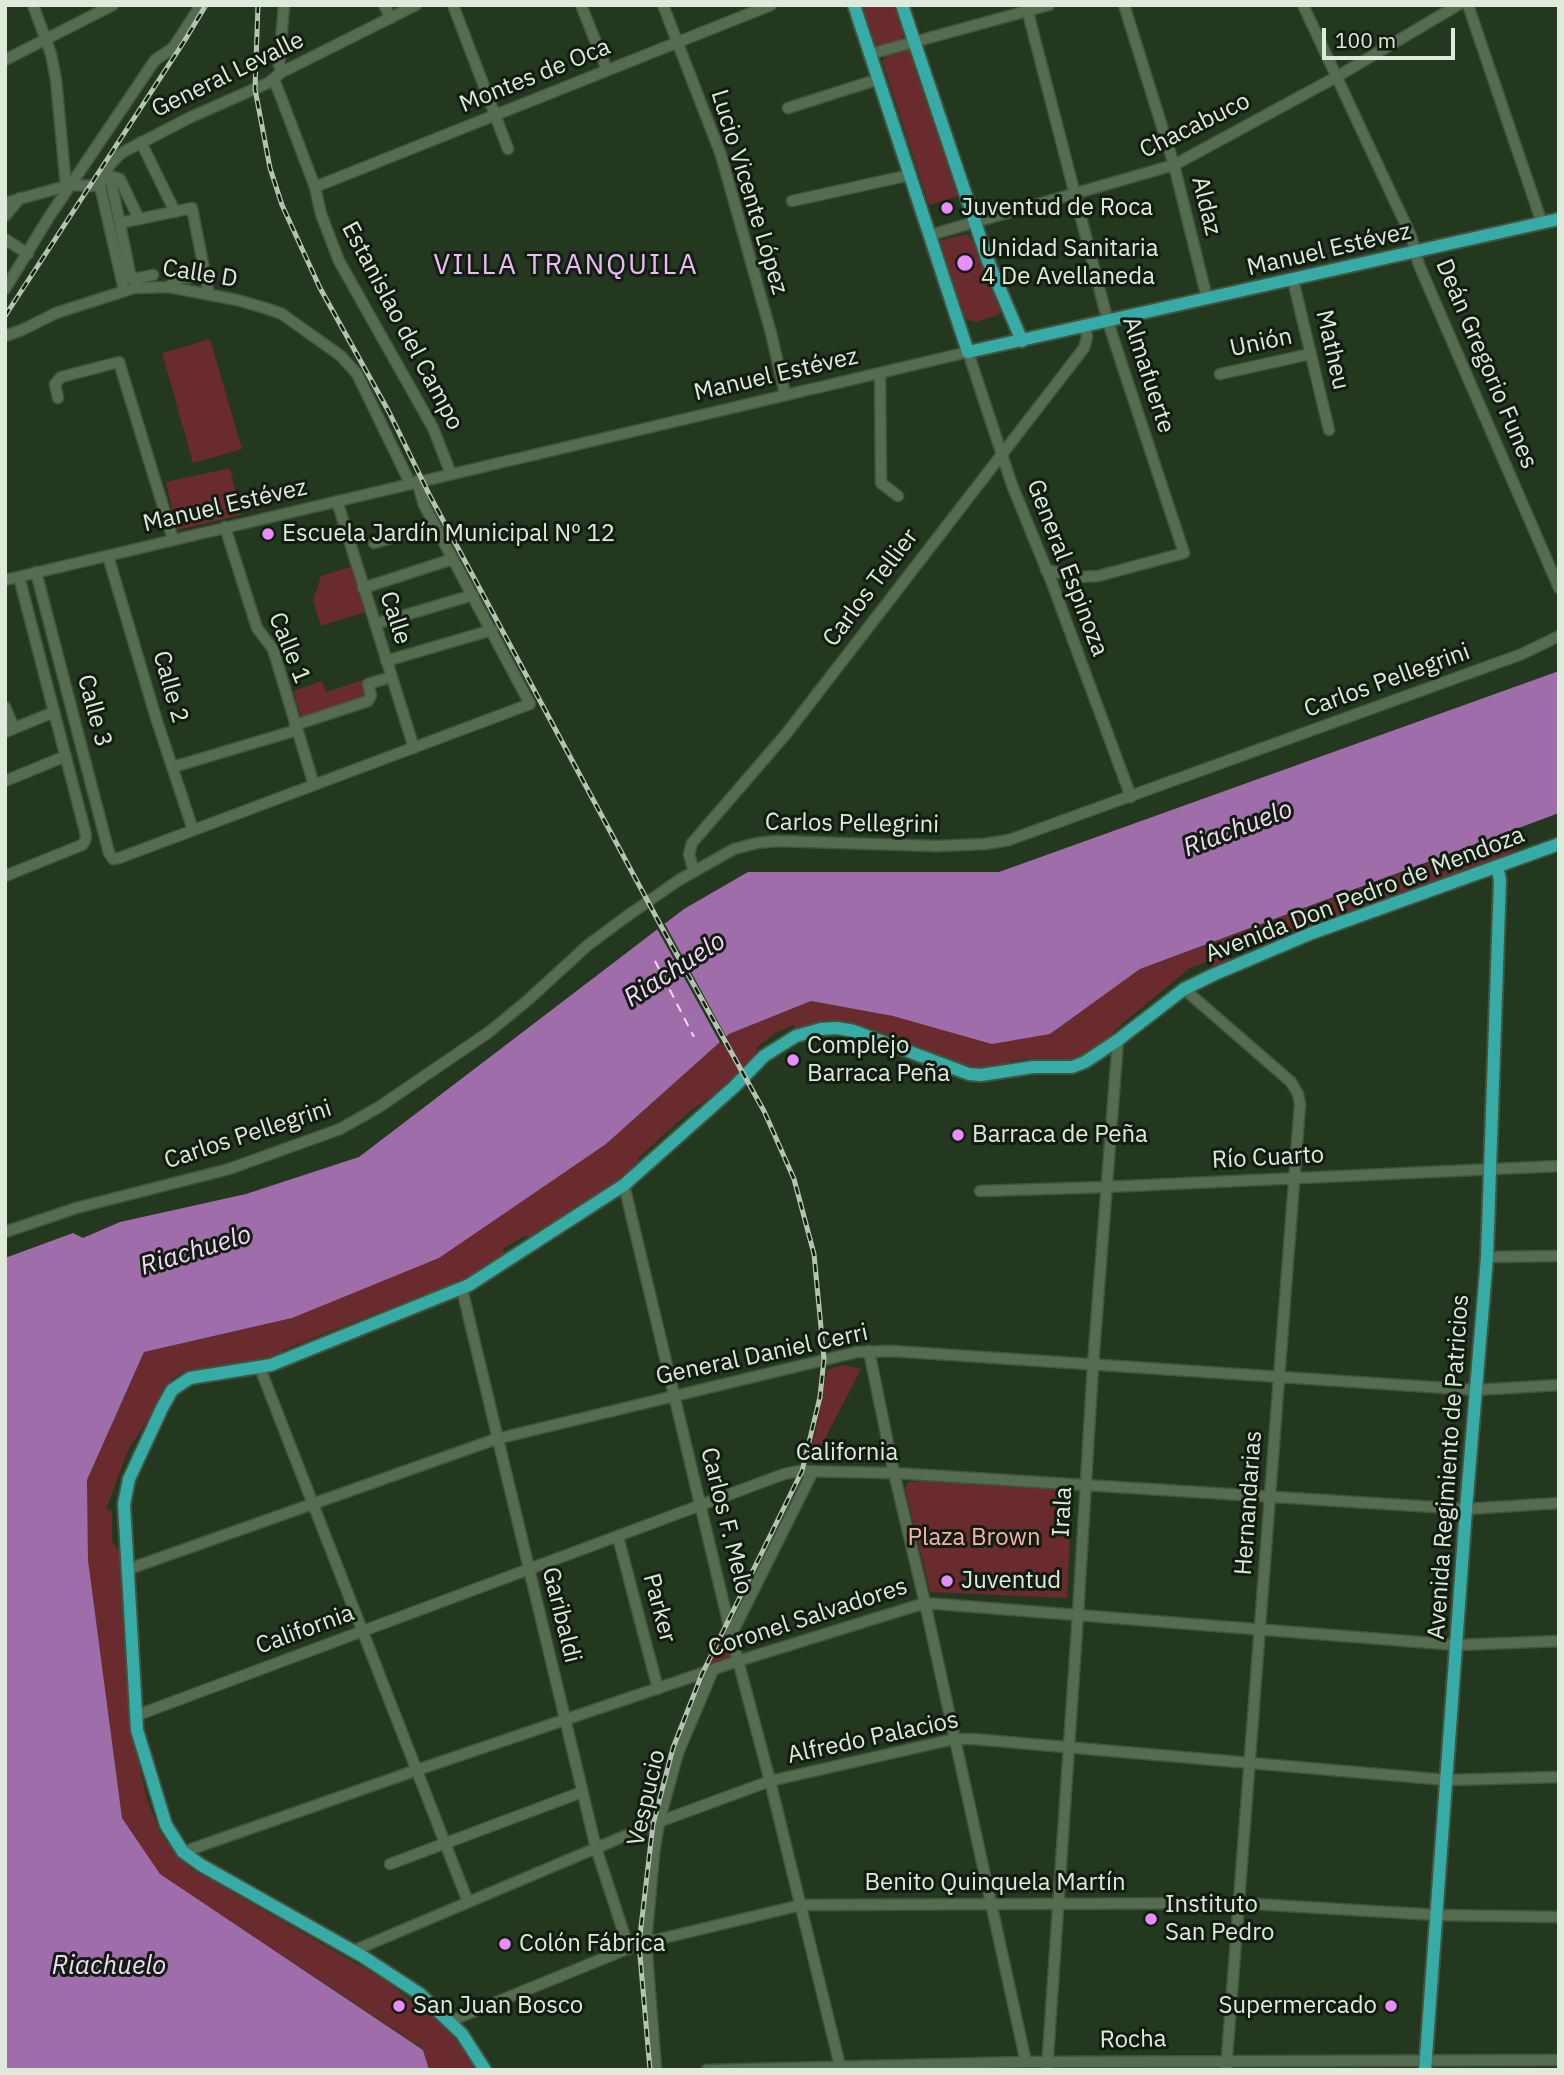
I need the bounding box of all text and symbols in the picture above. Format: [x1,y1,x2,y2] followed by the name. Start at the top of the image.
[1326,14,1459,58] scale bar
[147,26,309,124] street label: General Levalle
[1335,26,1396,54] text: 100 m
[455,33,615,119] street label: Montes de Oca
[704,86,794,298] street label: Lucio Vicente López
[1135,87,1255,165] street label: Chacabuco
[1185,174,1227,238] street label: Aldaz
[961,194,1153,222] place label: Juventud de Roca
[939,200,955,216] marker: Juventud de Roca
[335,217,469,435] street label: Estanislao del Campo
[1244,217,1414,283] street label: Manuel Estévez
[981,235,1158,291] place label: Unidad Sanitaria 4 De Avellaneda
[435,249,697,283] district label: VILLA TRANQUILA
[955,253,975,273] marker: Unidad Sanitaria 4 De Avellaneda
[160,254,240,294] street label: Calle D
[1429,255,1543,473] street label: Deán Gregorio Funes
[1309,307,1355,393] street label: Matheu
[1116,313,1180,437] street label: Almafuerte
[1227,322,1295,364] street label: Unión
[691,342,861,408] street label: Manuel Estévez
[140,473,310,539] street label: Manuel Estévez
[1020,476,1114,660] street label: General Espinoza
[282,520,615,548] place label: Escuela Jardín Municipal Nº 12
[817,523,925,653] street label: Carlos Tellier
[260,526,276,542] marker: Escuela Jardín Municipal Nº 12
[373,588,417,648] street label: Calle
[262,608,316,688] street label: Calle 1
[1300,638,1474,724] street label: Carlos Pellegrini
[146,648,194,726] street label: Calle 2
[71,672,117,750] street label: Calle 3
[1179,794,1297,864] water label: Riachuelo
[765,808,939,840] street label: Carlos Pellegrini
[1201,821,1529,969] street label: Avenida Don Pedro de Mendoza
[618,926,732,1014] water label: Riachuelo
[807,1032,950,1088] place label: Complejo Barraca Peña
[785,1052,801,1068] marker: Complejo Barraca Peña
[161,1094,335,1176] street label: Carlos Pellegrini
[972,1121,1148,1149] place label: Barraca de Peña
[950,1127,966,1143] marker: Barraca de Peña
[1211,1141,1325,1175] street label: Río Cuarto
[137,1219,255,1283] water label: Riachuelo
[1423,1293,1475,1641] street label: Avenida Regimiento de Patricios
[653,1318,871,1392] street label: General Daniel Cerri
[1230,1430,1268,1576] street label: Hernandarias
[796,1439,898,1467] street label: California
[694,1445,758,1597] street label: Carlos F. Melo
[1047,1486,1079,1538] street label: Irala
[907,1524,1041,1552] park label: Plaza Brown
[535,1564,587,1666] street label: Garibaldi
[961,1567,1061,1595] place label: Juventud
[636,1570,682,1646] street label: Parker
[705,1572,911,1664] street label: Coronel Salvadores
[939,1573,955,1589] marker: Juventud
[252,1599,358,1661] street label: California
[785,1706,961,1770] street label: Alfredo Palacios
[622,1747,672,1849] street label: Vespucio
[864,1869,1126,1897] street label: Benito Quinquela Martín
[1165,1891,1274,1947] place label: Instituto San Pedro
[1143,1911,1159,1927] marker: Instituto San Pedro
[519,1930,665,1958] place label: Colón Fábrica
[497,1936,513,1952] marker: Colón Fábrica
[52,1950,166,1982] water label: Riachuelo
[413,1992,583,2020] place label: San Juan Bosco
[1218,1992,1377,2020] place label: Supermercado
[391,1998,407,2014] marker: San Juan Bosco
[1383,1998,1399,2014] marker: Supermercado
[1099,2025,1167,2055] street label: Rocha

